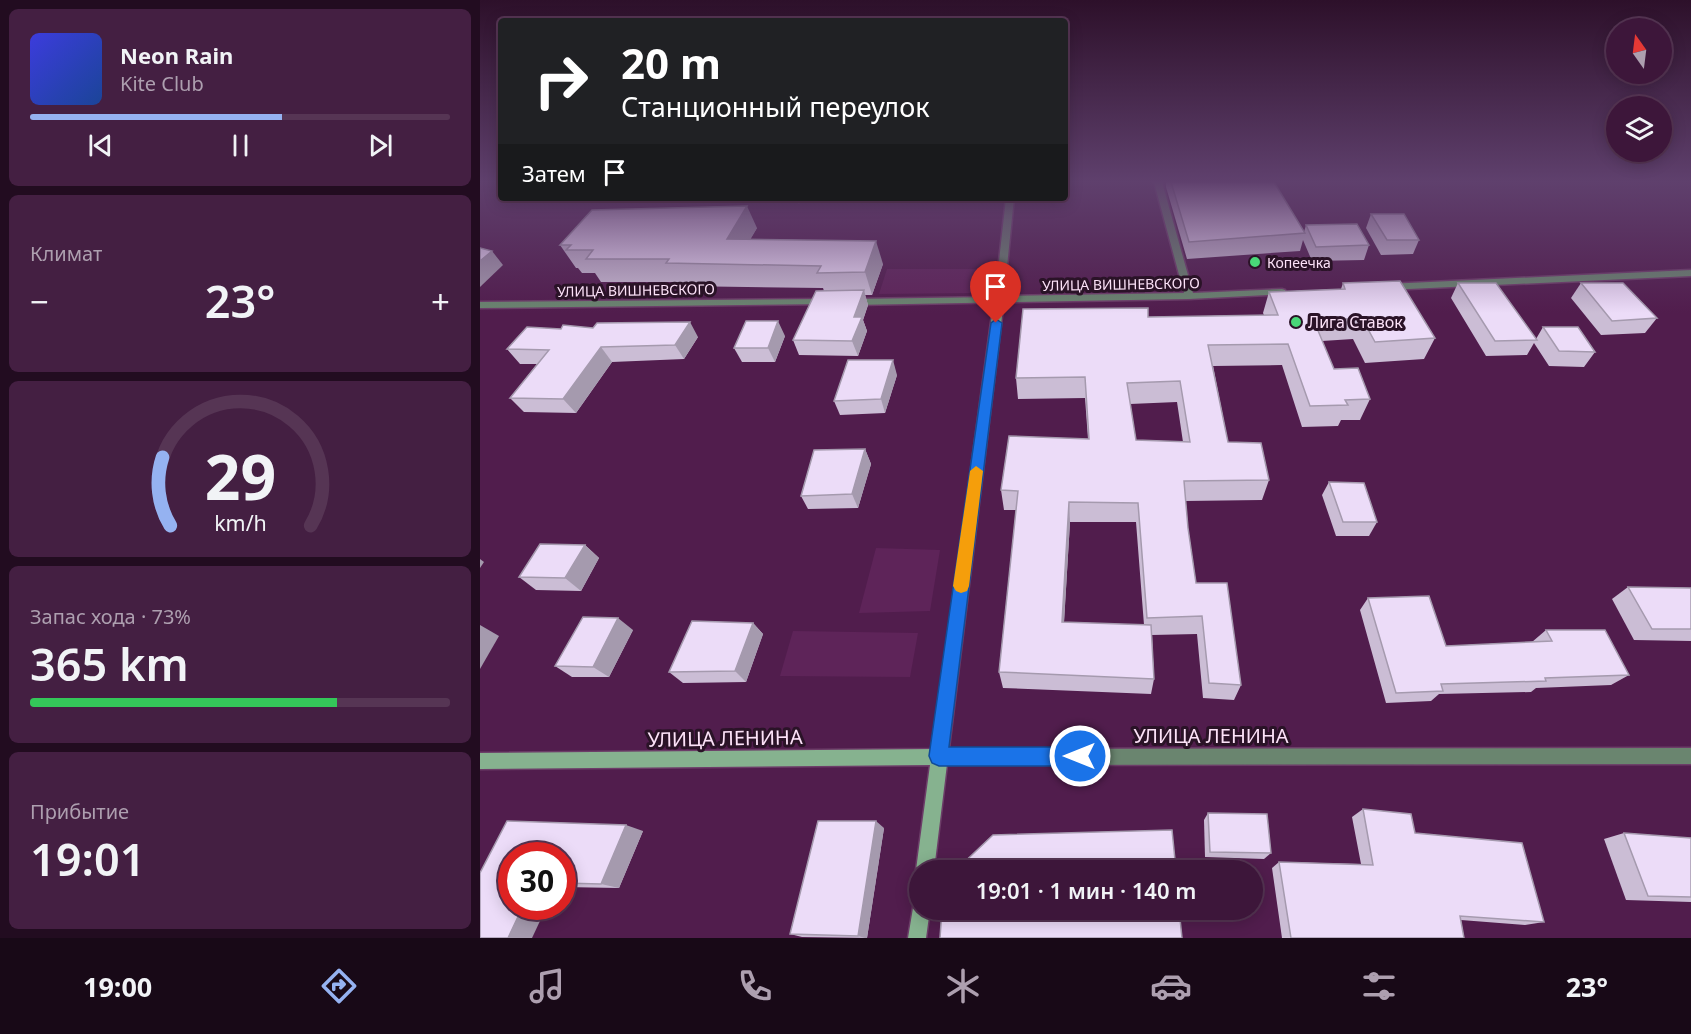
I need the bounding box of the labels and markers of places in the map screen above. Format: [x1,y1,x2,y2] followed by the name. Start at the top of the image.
[1267,253,1331,272] place label: Копеечка
[1248,255,1262,269] marker: Копеечка
[970,261,1021,323] pin
[1308,311,1403,333] place label: Лига Ставок
[1289,315,1303,329] marker: Лига Ставок

